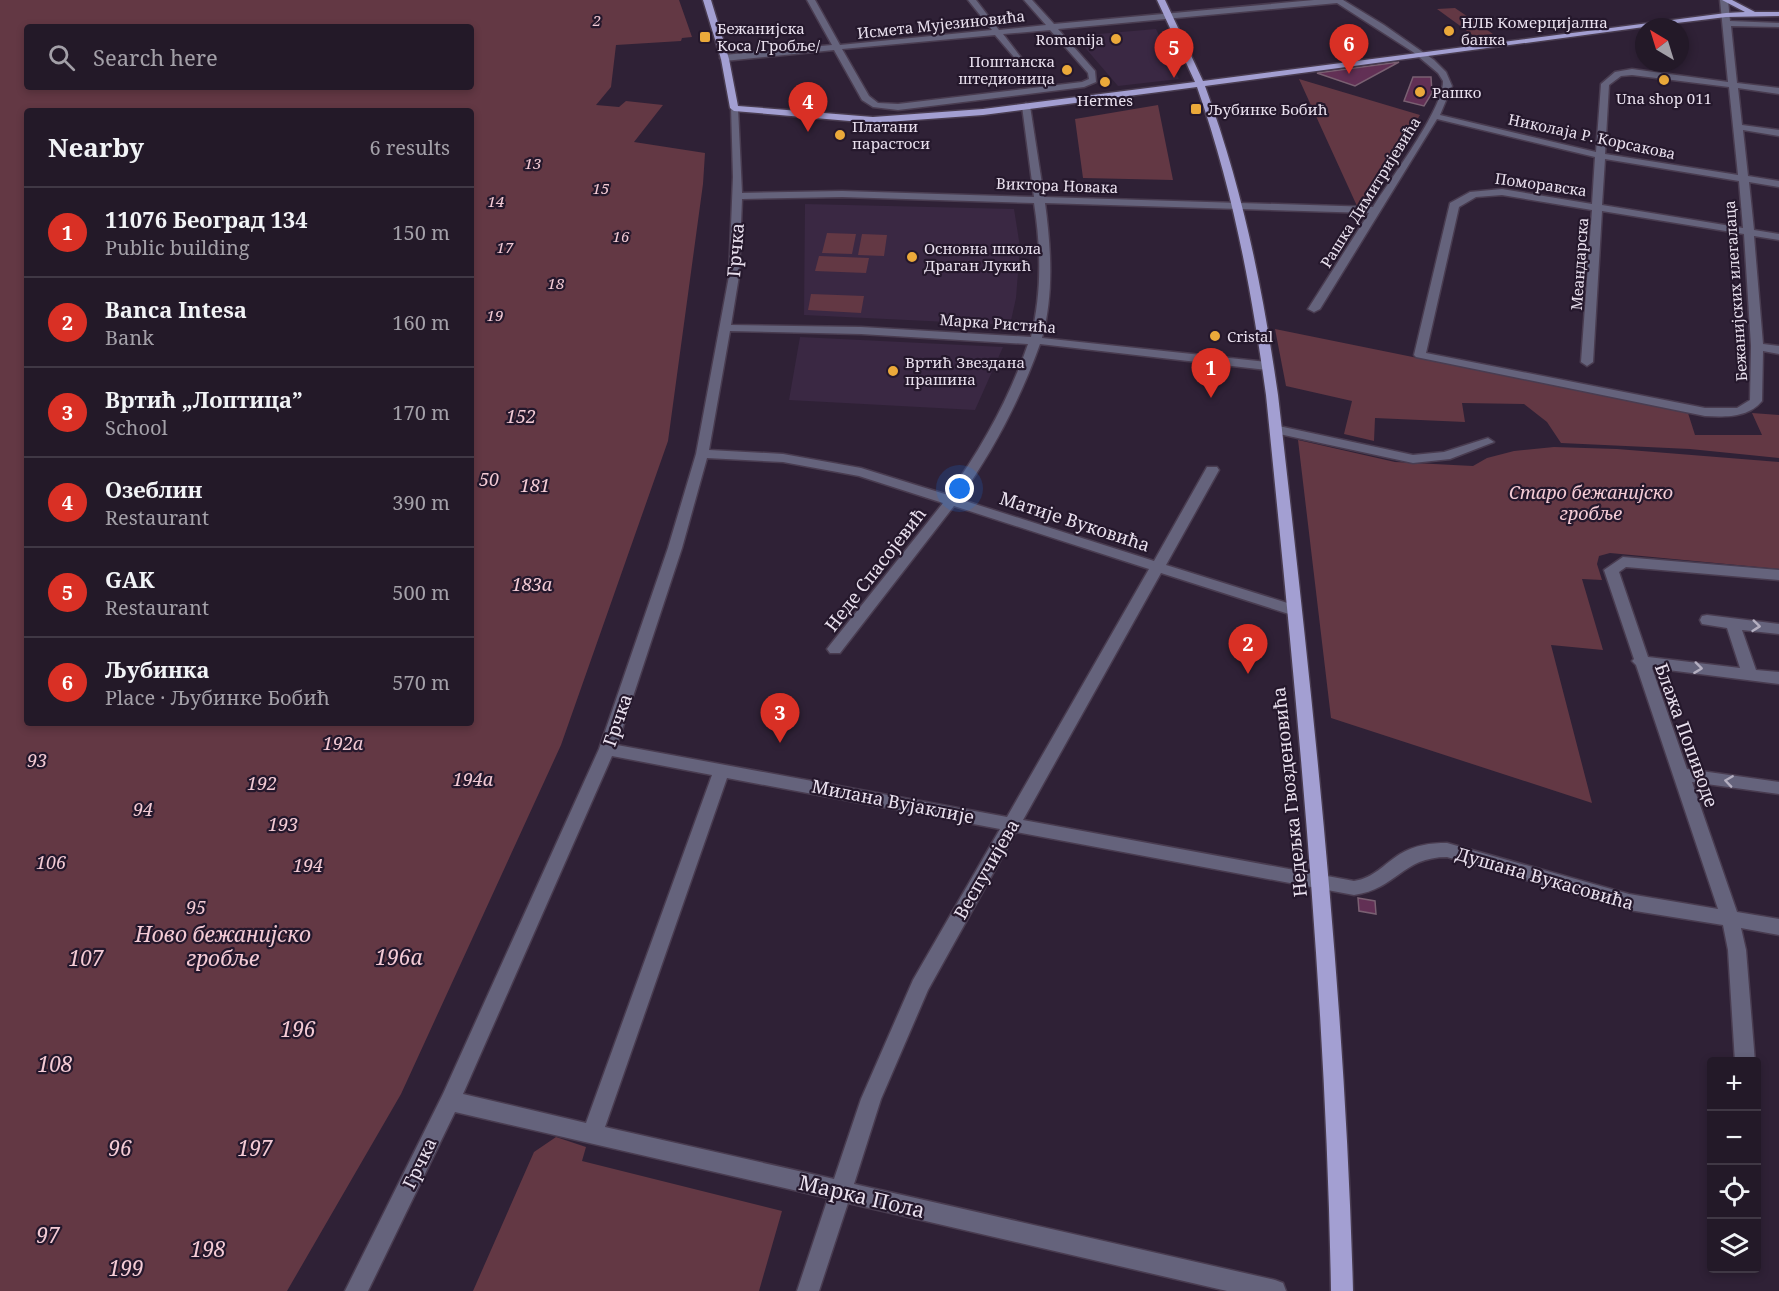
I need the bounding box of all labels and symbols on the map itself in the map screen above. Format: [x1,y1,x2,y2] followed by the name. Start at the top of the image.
[856,5,1026,43] street label: Исмета Мујезиновића
[592,10,601,30] park label: 2
[1461,12,1608,49] place label: НЛБ Комерцијална банка
[717,18,821,55] place label: Бежанијска Коса /Гробље/
[1635,18,1689,72] north arrow
[1442,24,1456,38] marker: НЛБ Комерцијална банка
[1330,25,1368,74] pin: 6
[1154,28,1194,78] pin: 5
[1035,29,1104,49] place label: Romanija
[698,30,712,44] marker: Бежанијска Коса /Гробље/
[1109,32,1123,46] marker: Romanija
[958,51,1055,88] place label: Поштанска штедионица
[1060,63,1074,77] marker: Поштанска штедионица
[1657,73,1671,87] marker: Una shop 011
[1098,75,1112,89] marker: Hermes
[788,82,828,132] pin: 4
[1432,82,1481,102] place label: Рашко
[1413,85,1427,99] marker: Рашко
[1616,88,1712,108] place label: Una shop 011
[1077,90,1133,110] place label: Hermes
[1208,99,1328,119] place label: Љубинке Бобић
[1189,102,1203,116] marker: Љубинке Бобић
[1506,108,1678,164] street label: Николаја Р. Корсакова
[1315,113,1425,271] street label: Рашка Димитријевића
[852,116,930,153] place label: Платани парастоси
[833,128,847,142] marker: Платани парастоси
[525,153,541,173] park label: 13
[1494,168,1588,200] street label: Поморавска
[996,173,1118,197] street label: Виктора Новака
[593,178,609,198] park label: 15
[488,191,504,211] park label: 14
[1719,200,1751,382] street label: Бежанијских илегалаца
[1566,217,1592,311] street label: Меандарска
[721,222,749,278] street label: Грчка
[613,226,630,246] park label: 16
[497,237,514,257] park label: 17
[924,238,1041,275] place label: Основна школа Драган Лукић
[905,250,919,264] marker: Основна школа Драган Лукић
[548,273,564,293] park label: 18
[487,305,503,325] park label: 19
[939,309,1057,337] street label: Марка Ристића
[1227,326,1274,346] place label: Cristal
[1208,329,1222,343] marker: Cristal
[1192,348,1230,398] pin: 1
[905,352,1025,389] place label: Вртић Звездана прашина
[886,364,900,378] marker: Вртић Звездана прашина
[506,404,536,428] park label: 152
[479,467,499,491] park label: 50
[520,473,550,497] park label: 181
[945,474,974,503] your location
[1509,480,1673,525] park label: Старо бежанијско гробље
[997,485,1153,557] street label: Матије Вуковића
[819,502,931,636] street label: Неде Спасојевић
[512,572,553,596] park label: 183a
[1752,619,1761,632] one-way arrow
[1228,624,1268,674] pin: 2
[1650,660,1724,810] street label: Блажа Попиводе
[1693,661,1702,673] one-way arrow
[1266,686,1312,898] street label: Недељка Гвозденовића
[597,691,637,749] street label: Грчка
[760,694,800,743] pin: 3
[323,731,363,755] park label: 192а
[27,748,47,772] park label: 93
[453,767,494,791] park label: 194a
[247,771,277,795] park label: 192
[810,773,976,829] street label: Милана Вујаклије
[1725,776,1734,788] one-way arrow
[133,797,153,821] park label: 94
[268,812,298,836] park label: 193
[948,815,1024,923] street label: Веспучијева
[1453,841,1637,915] street label: Душана Вукасовића
[36,850,66,874] park label: 106
[293,853,323,877] park label: 194
[186,895,206,919] park label: 95
[134,920,311,972] park label: Ново бежанијско гробље
[375,943,424,971] park label: 196a
[68,944,105,972] park label: 107
[280,1015,316,1043] park label: 196
[37,1050,73,1078] park label: 108
[108,1134,132,1162] park label: 96
[237,1134,274,1162] park label: 197
[396,1134,442,1192] street label: Грчка
[796,1168,928,1224] street label: Марка Пола
[36,1221,61,1249] park label: 97
[190,1235,226,1263] park label: 198
[108,1254,144,1282] park label: 199

